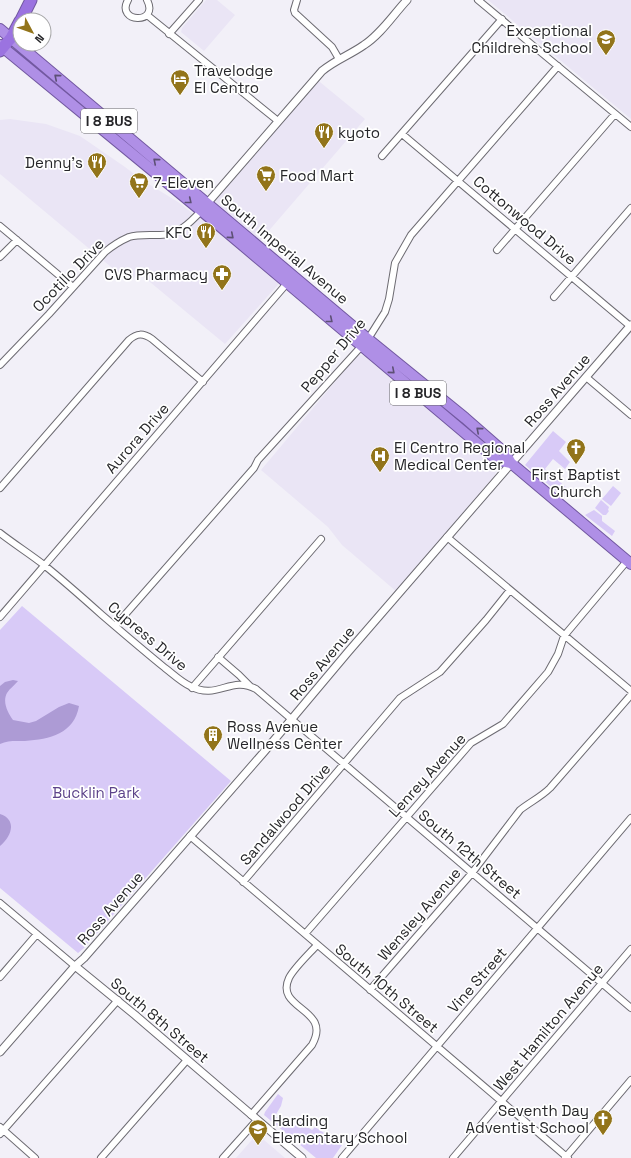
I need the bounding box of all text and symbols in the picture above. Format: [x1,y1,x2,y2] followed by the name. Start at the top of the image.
[12,12,52,52] north arrow
[471,21,592,57] place label: Exceptional Childrens School
[595,28,617,56] school or university icon: Exceptional Childrens School
[32,31,47,46] text: N
[194,61,273,97] place label: Travelodge El Centro
[169,68,191,96] hotel icon: Travelodge El Centro
[54,74,61,81] one-way arrow
[81,109,137,133] road number: I 8 BUS
[313,121,335,149] restaurant icon: kyoto
[338,123,380,142] place label: kyoto
[86,151,108,179] restaurant icon: Denny's
[25,153,83,172] place label: Denny's
[153,158,161,165] one-way arrow
[255,164,277,192] supermarket icon: Food Mart
[280,166,354,185] place label: Food Mart
[128,171,150,199] supermarket icon: 7-Eleven
[470,171,581,269] street label: Cottonwood Drive
[153,173,214,192] place label: 7-Eleven
[217,190,353,308] street label: South Imperial Avenue
[185,197,192,204] one-way arrow
[195,221,217,249] restaurant icon: KFC
[165,223,192,242] place label: KFC
[227,231,234,238] one-way arrow
[28,234,108,316] street label: Ocotillo Drive
[211,263,233,291] pharmacy icon: CVS Pharmacy
[104,265,208,284] place label: CVS Pharmacy
[296,314,370,396] street label: Pepper Drive
[326,315,333,322] one-way arrow
[520,349,594,431] street label: Ross Avenue
[387,366,394,373] one-way arrow
[390,381,446,405] road number: I 8 BUS
[101,399,173,477] street label: Aurora Drive
[476,428,484,435] one-way arrow
[565,437,587,465] church icon: First Baptist Church
[394,438,525,474] place label: El Centro Regional Medical Center
[369,445,391,473] hospital icon: El Centro Regional Medical Center
[532,465,621,501] place label: First Baptist Church
[104,597,192,675] street label: Cypress Drive
[285,622,359,704] street label: Ross Avenue
[227,717,343,753] place label: Ross Avenue Wellness Center
[202,724,224,752] building icon: Ross Avenue Wellness Center
[384,729,470,821] street label: Lenrey Avenue
[236,759,335,869] street label: Sandalwood Drive
[52,783,140,802] park label: Bucklin Park
[415,805,525,903] street label: South 12th Street
[373,863,465,964] street label: Wensley Avenue
[73,867,147,949] street label: Ross Avenue
[331,939,443,1037] street label: South 10th Street
[443,943,511,1017] street label: Vine Street
[489,959,607,1095] street label: West Hamilton Avenue
[107,973,213,1067] street label: South 8th Street
[466,1101,589,1137] place label: Seventh Day Adventist School
[592,1108,614,1136] church icon: Seventh Day Adventist School
[272,1111,408,1147] place label: Harding Elementary School
[247,1118,269,1146] school or university icon: Harding Elementary School

